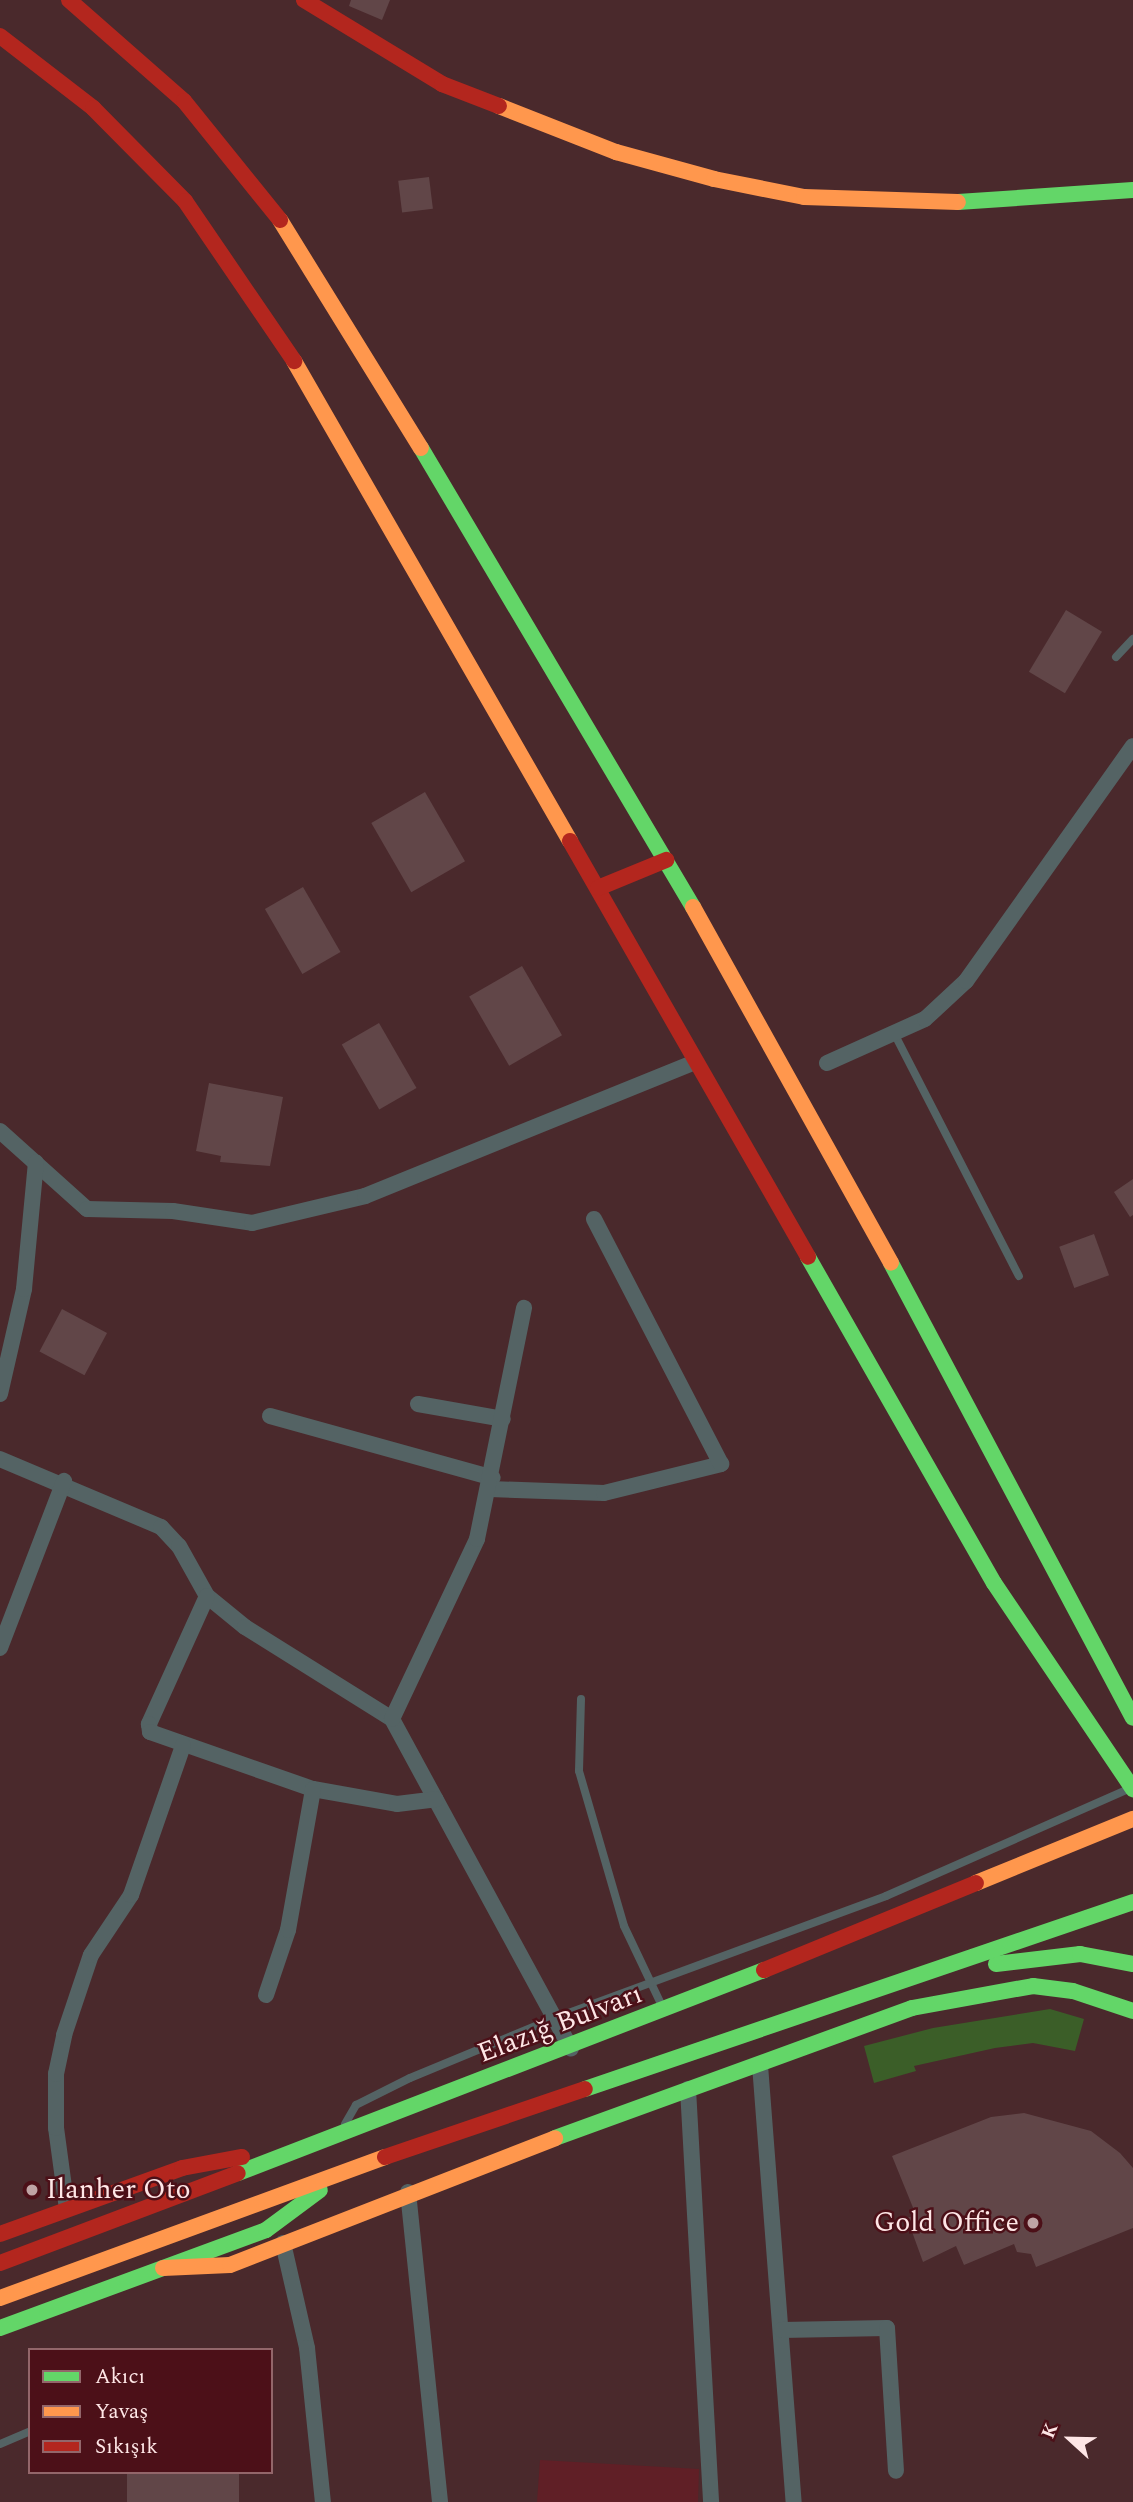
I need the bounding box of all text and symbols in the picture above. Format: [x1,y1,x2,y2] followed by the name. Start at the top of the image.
[473,1977,647,2071] street label: Elazığ Bulvarı
[46,2173,191,2207] place label: Ilanher Oto
[24,2182,40,2198] marker: Ilanher Oto
[874,2206,1019,2240] place label: Gold Office
[1025,2215,1041,2231] marker: Gold Office
[28,2348,273,2474] legend
[95,2361,145,2393] text: Akıcı
[95,2396,148,2428] text: Yavaş
[1035,2404,1105,2474] north arrow
[1034,2419,1066,2443] text: K
[95,2431,158,2463] text: Sıkışık

